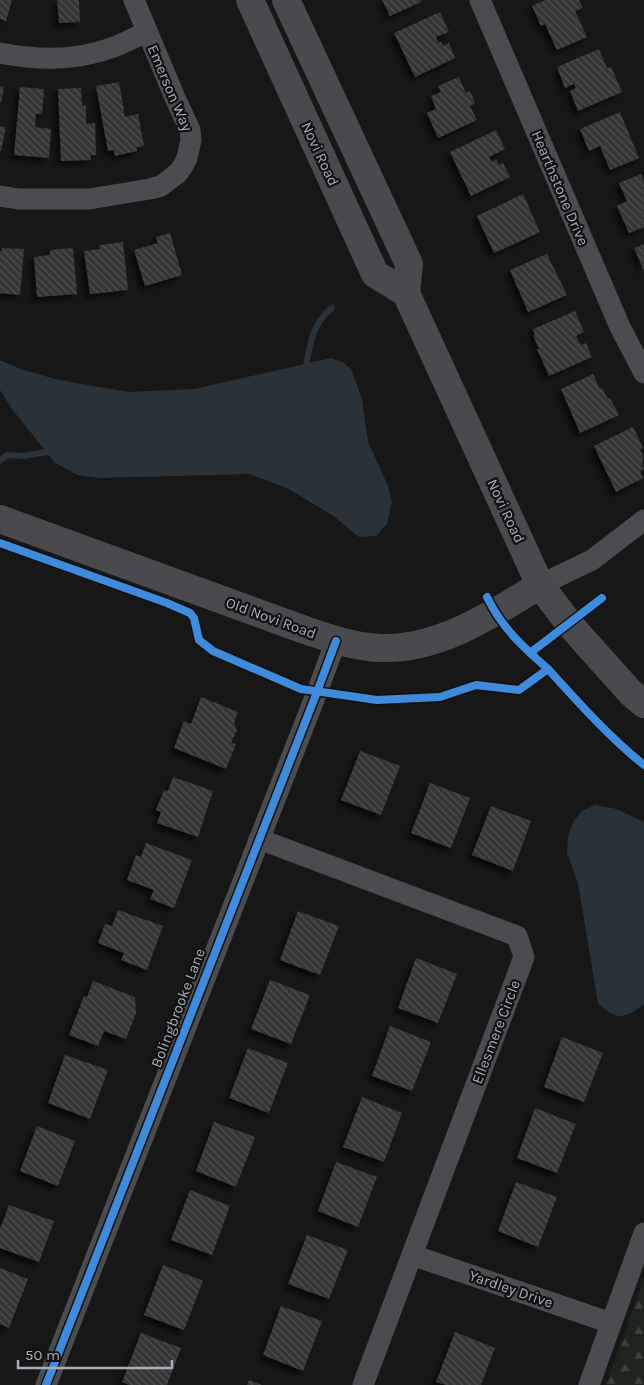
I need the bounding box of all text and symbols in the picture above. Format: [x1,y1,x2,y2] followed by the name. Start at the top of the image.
[144,42,196,134] street label: Emerson Way
[297,119,343,189] street label: Novi Road
[528,128,592,248] street label: Hearthstone Drive
[483,476,529,546] street label: Novi Road
[223,593,319,643] street label: Old Novi Road
[147,946,209,1070] street label: Bolingbrooke Lane
[468,978,524,1086] street label: Ellesmere Circle
[467,1266,555,1312] street label: Yardley Drive
[18,1338,171,1370] scale bar
[25,1346,60,1364] text: 50 m

